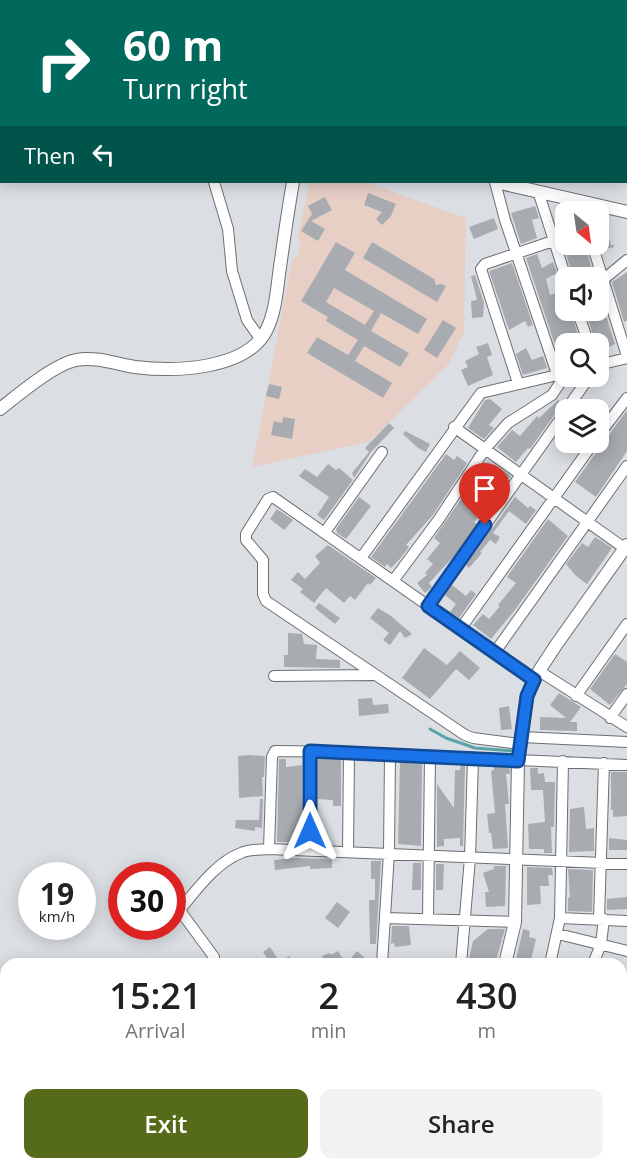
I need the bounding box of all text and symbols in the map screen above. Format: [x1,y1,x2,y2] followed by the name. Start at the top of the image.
[123,16,223,73] text: 60 m
[24,24,102,102] icon: right
[123,70,248,107] text: Turn right
[87,138,120,171] icon: left
[24,140,75,170] text: Then
[555,201,609,255] north arrow
[555,201,609,453] map controls
[555,267,609,321] button: sound
[555,333,609,387] button: search
[555,399,609,453] button: layers
[459,463,510,525] pin
[468,472,501,505] icon: arrive
[278,799,342,863] position arrow
[108,862,186,940] speed limit sign: 30
[40,873,74,914] text: 19
[39,906,75,926] text: km/h
[109,971,202,1020] text: 15:21
[318,971,339,1020] text: 2
[456,971,518,1020] text: 430
[125,1017,186,1044] text: Arrival
[311,1017,347,1044] text: min
[478,1017,496,1044] text: m
[24,1089,308,1158] button: Exit
[320,1089,603,1158] button: Share

